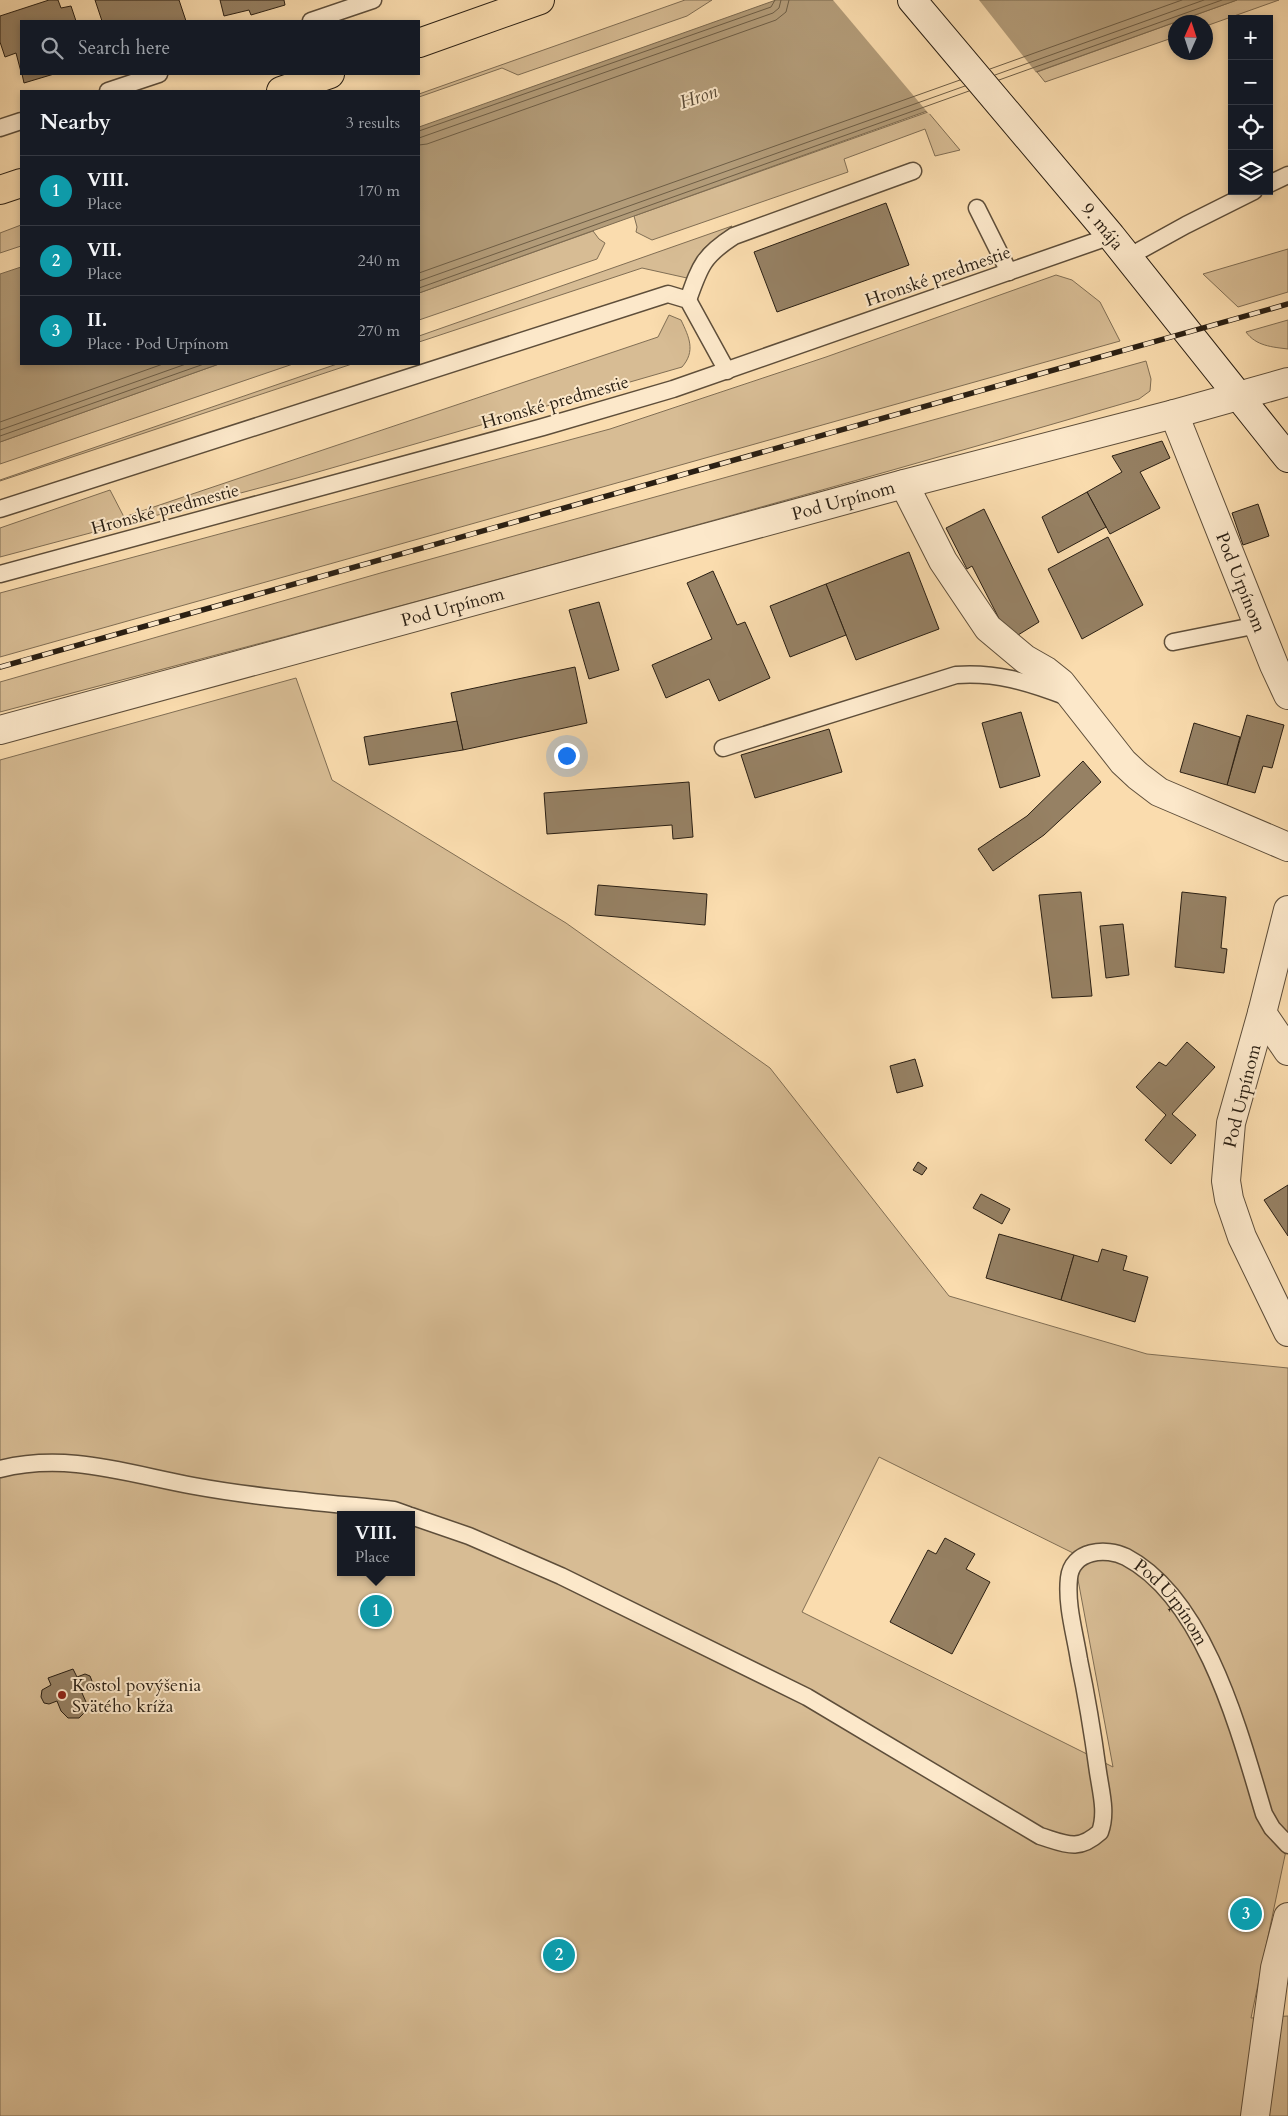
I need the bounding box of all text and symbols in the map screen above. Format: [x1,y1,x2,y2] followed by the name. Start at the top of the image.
[1168,15,1213,60] north arrow
[1228,15,1273,195] map controls
[1228,15,1273,60] button: +
[20,20,420,75] search box
[38,34,66,62] icon: search
[78,35,170,61] text: Search here
[1228,60,1273,105] button: −
[676,78,722,116] water label: Hron
[1228,105,1273,150] button: locate
[40,108,111,137] text: Nearby
[346,112,400,134] text: 3 results
[1228,150,1273,195] button: layers
[87,167,129,193] text: VIII.
[52,180,60,202] text: 1
[358,180,400,202] text: 170 m
[87,193,122,215] text: Place
[1075,198,1130,256] street label: 9. mája
[87,237,122,263] text: VII.
[862,240,1014,313] street label: Hronské predmestie
[52,250,60,272] text: 2
[358,250,400,272] text: 240 m
[87,263,122,285] text: Place
[87,307,107,333] text: II.
[52,320,60,342] text: 3
[358,320,400,342] text: 270 m
[87,333,229,355] text: Place · Pod Urpínom
[478,369,632,436] street label: Hronské predmestie
[789,475,899,527] street label: Pod Urpínom
[88,478,242,541] street label: Hronské predmestie
[1209,528,1272,637] street label: Pod Urpínom
[398,581,508,633] street label: Pod Urpínom
[554,743,580,769] your location
[1218,1041,1268,1151] street label: Pod Urpínom
[337,1511,415,1576] popup
[355,1520,397,1546] text: VIII.
[355,1546,390,1568] text: Place
[1129,1553,1214,1651] street label: Pod Urpínom
[360,1592,392,1630] pin: 1
[72,1673,202,1719] place label: Kostol povýšenia Svätého kríža
[56,1689,68,1701] marker: Kostol povýšenia Svätého kríža
[1230,1895,1262,1933] pin: 3
[543,1936,575,1974] pin: 2

